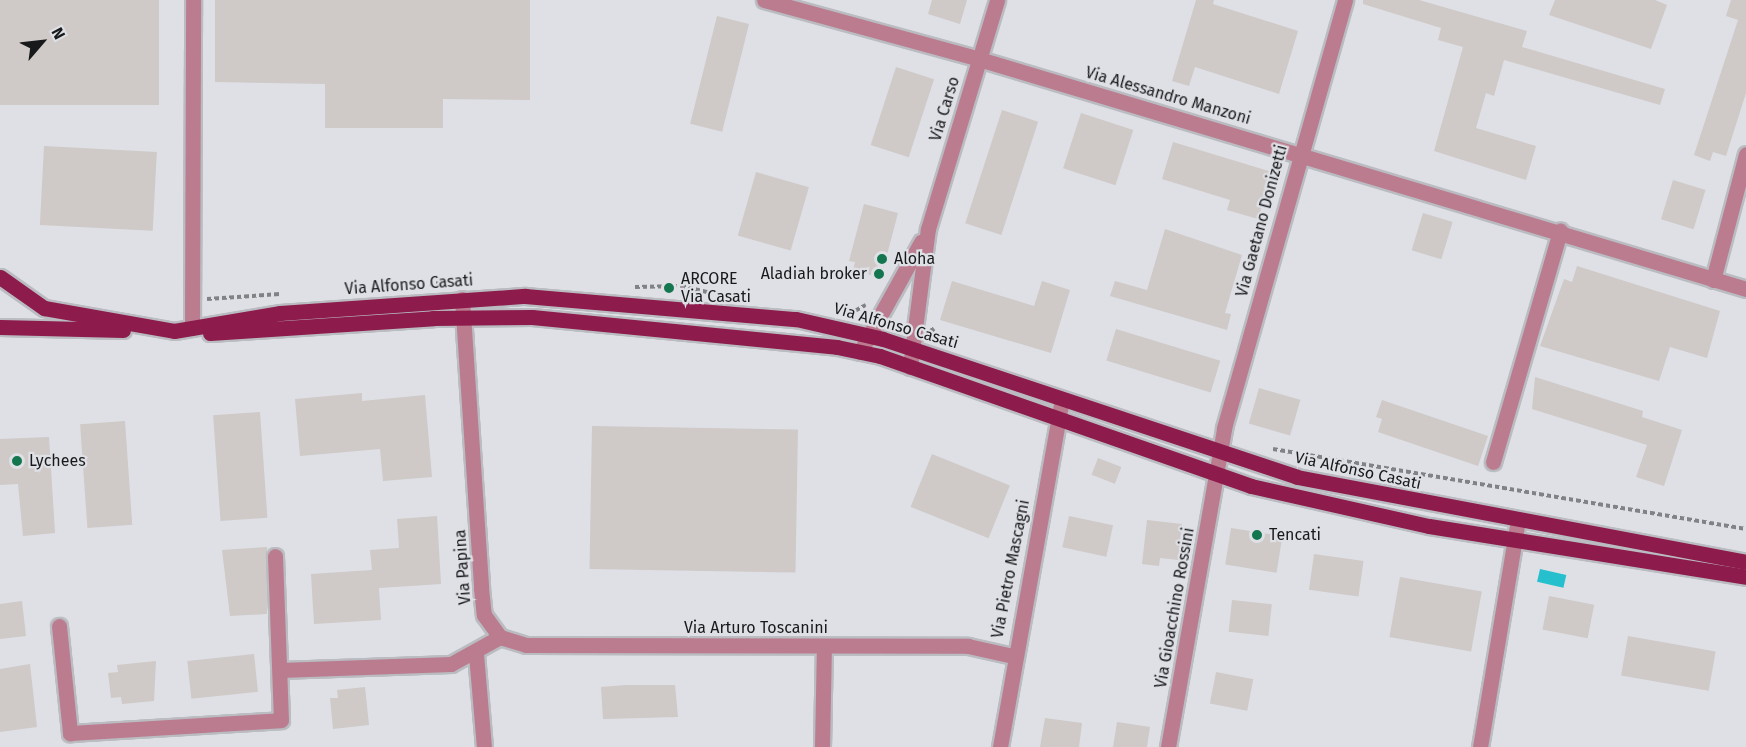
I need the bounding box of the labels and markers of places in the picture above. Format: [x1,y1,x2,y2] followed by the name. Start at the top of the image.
[894,249,935,269] place label: Aloha
[875,252,889,266] marker: Aloha
[761,264,867,284] place label: Aladiah broker
[872,267,886,281] marker: Aladiah broker
[681,269,751,307] place label: ARCORE Via Casati
[662,281,676,295] marker: ARCORE Via Casati
[29,451,86,471] place label: Lychees
[10,454,24,468] marker: Lychees
[1269,525,1321,545] place label: Tencati
[1250,528,1264,542] marker: Tencati

